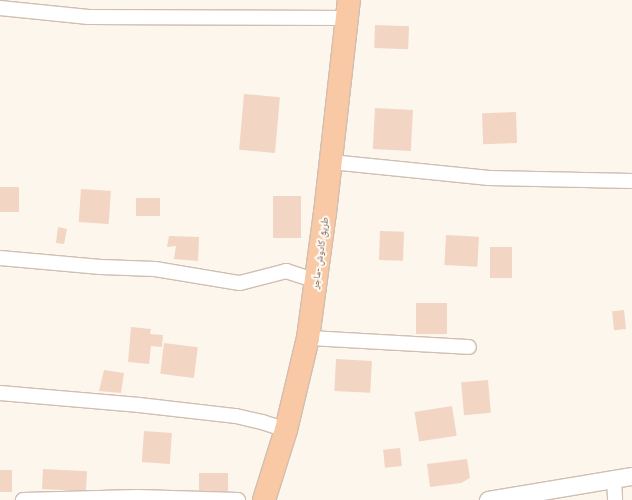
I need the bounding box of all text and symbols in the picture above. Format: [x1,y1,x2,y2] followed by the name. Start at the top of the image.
[309,216,331,290] street label: طريق كادوش -ماجر

